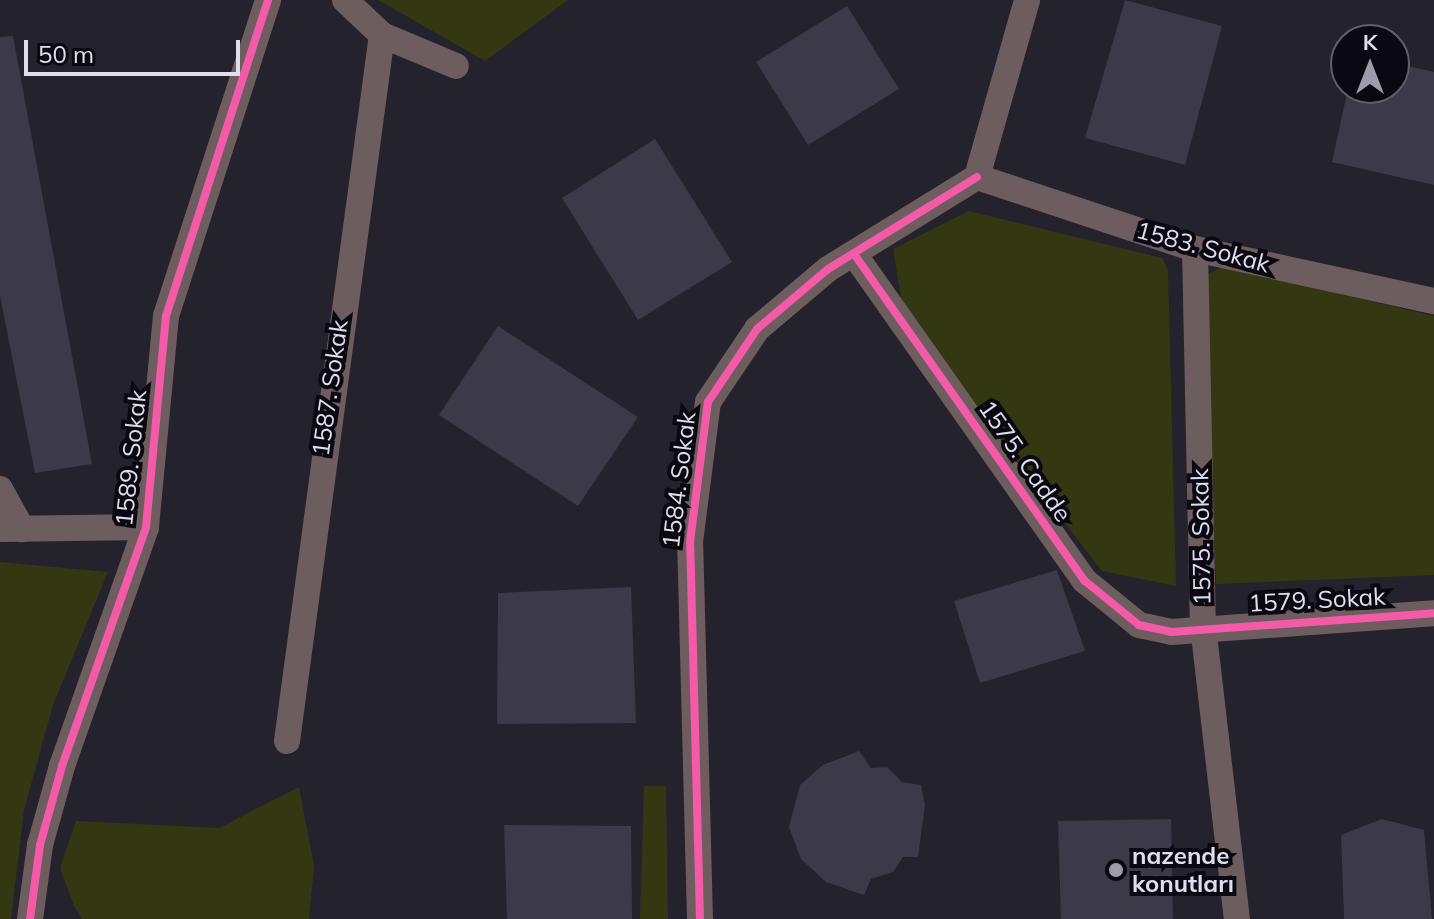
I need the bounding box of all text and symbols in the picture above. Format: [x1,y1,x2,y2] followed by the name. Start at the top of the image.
[28,24,244,74] scale bar
[1330,24,1410,104] north arrow
[1363,28,1377,56] text: K
[38,39,94,69] text: 50 m
[1133,215,1273,279] street label: 1583. Sokak
[306,318,354,458] street label: 1587. Sokak
[110,388,152,528] street label: 1589. Sokak
[973,395,1077,527] street label: 1575. Cadde
[656,410,702,550] street label: 1584. Sokak
[1185,468,1217,606] street label: 1575. Sokak
[1248,582,1386,618] street label: 1579. Sokak
[1132,842,1234,898] place label: nazende konutları
[1107,861,1125,879] marker: nazende konutları

